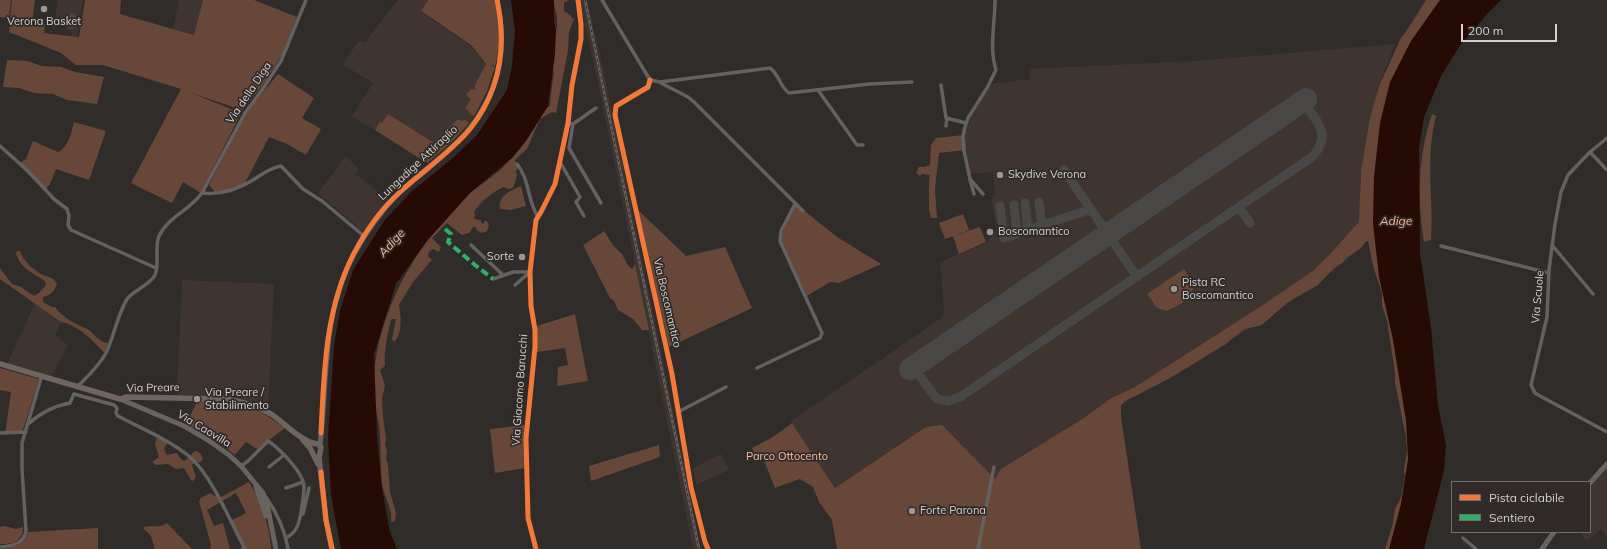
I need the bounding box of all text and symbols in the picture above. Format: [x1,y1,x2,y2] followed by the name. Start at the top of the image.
[39,4,49,14] marker: Verona Basket
[7,15,81,29] place label: Verona Basket
[1463,16,1559,42] scale bar
[1468,23,1503,38] text: 200 m
[224,60,274,126] street label: Via della Diga
[376,123,460,203] street label: Lungadige Attiraglio
[1008,168,1086,182] place label: Skydive Verona
[995,170,1005,180] marker: Skydive Verona
[1380,214,1412,228] water label: Adige
[998,225,1070,239] place label: Boscomantico
[376,226,408,260] water label: Adige
[985,227,995,237] marker: Boscomantico
[487,250,514,264] place label: Sorte
[517,252,527,262] marker: Sorte
[650,257,684,349] street label: Via Boscomantico
[1529,270,1547,324] street label: Via Scuole
[1182,276,1254,302] place label: Pista RC Boscomantico
[1169,284,1179,294] marker: Pista RC Boscomantico
[510,334,530,446] street label: Via Giacomo Barucchi
[126,381,180,395] street label: Via Preare
[205,386,269,412] place label: Via Preare / Stabilimento
[192,394,202,404] marker: Via Preare / Stabilimento
[175,408,233,450] street label: Via Caovilla
[746,450,828,464] park label: Parco Ottocento
[1451,481,1591,533] legend
[1489,490,1564,505] text: Pista ciclabile
[920,504,986,518] place label: Forte Parona
[907,506,917,516] marker: Forte Parona
[1489,510,1535,525] text: Sentiero

